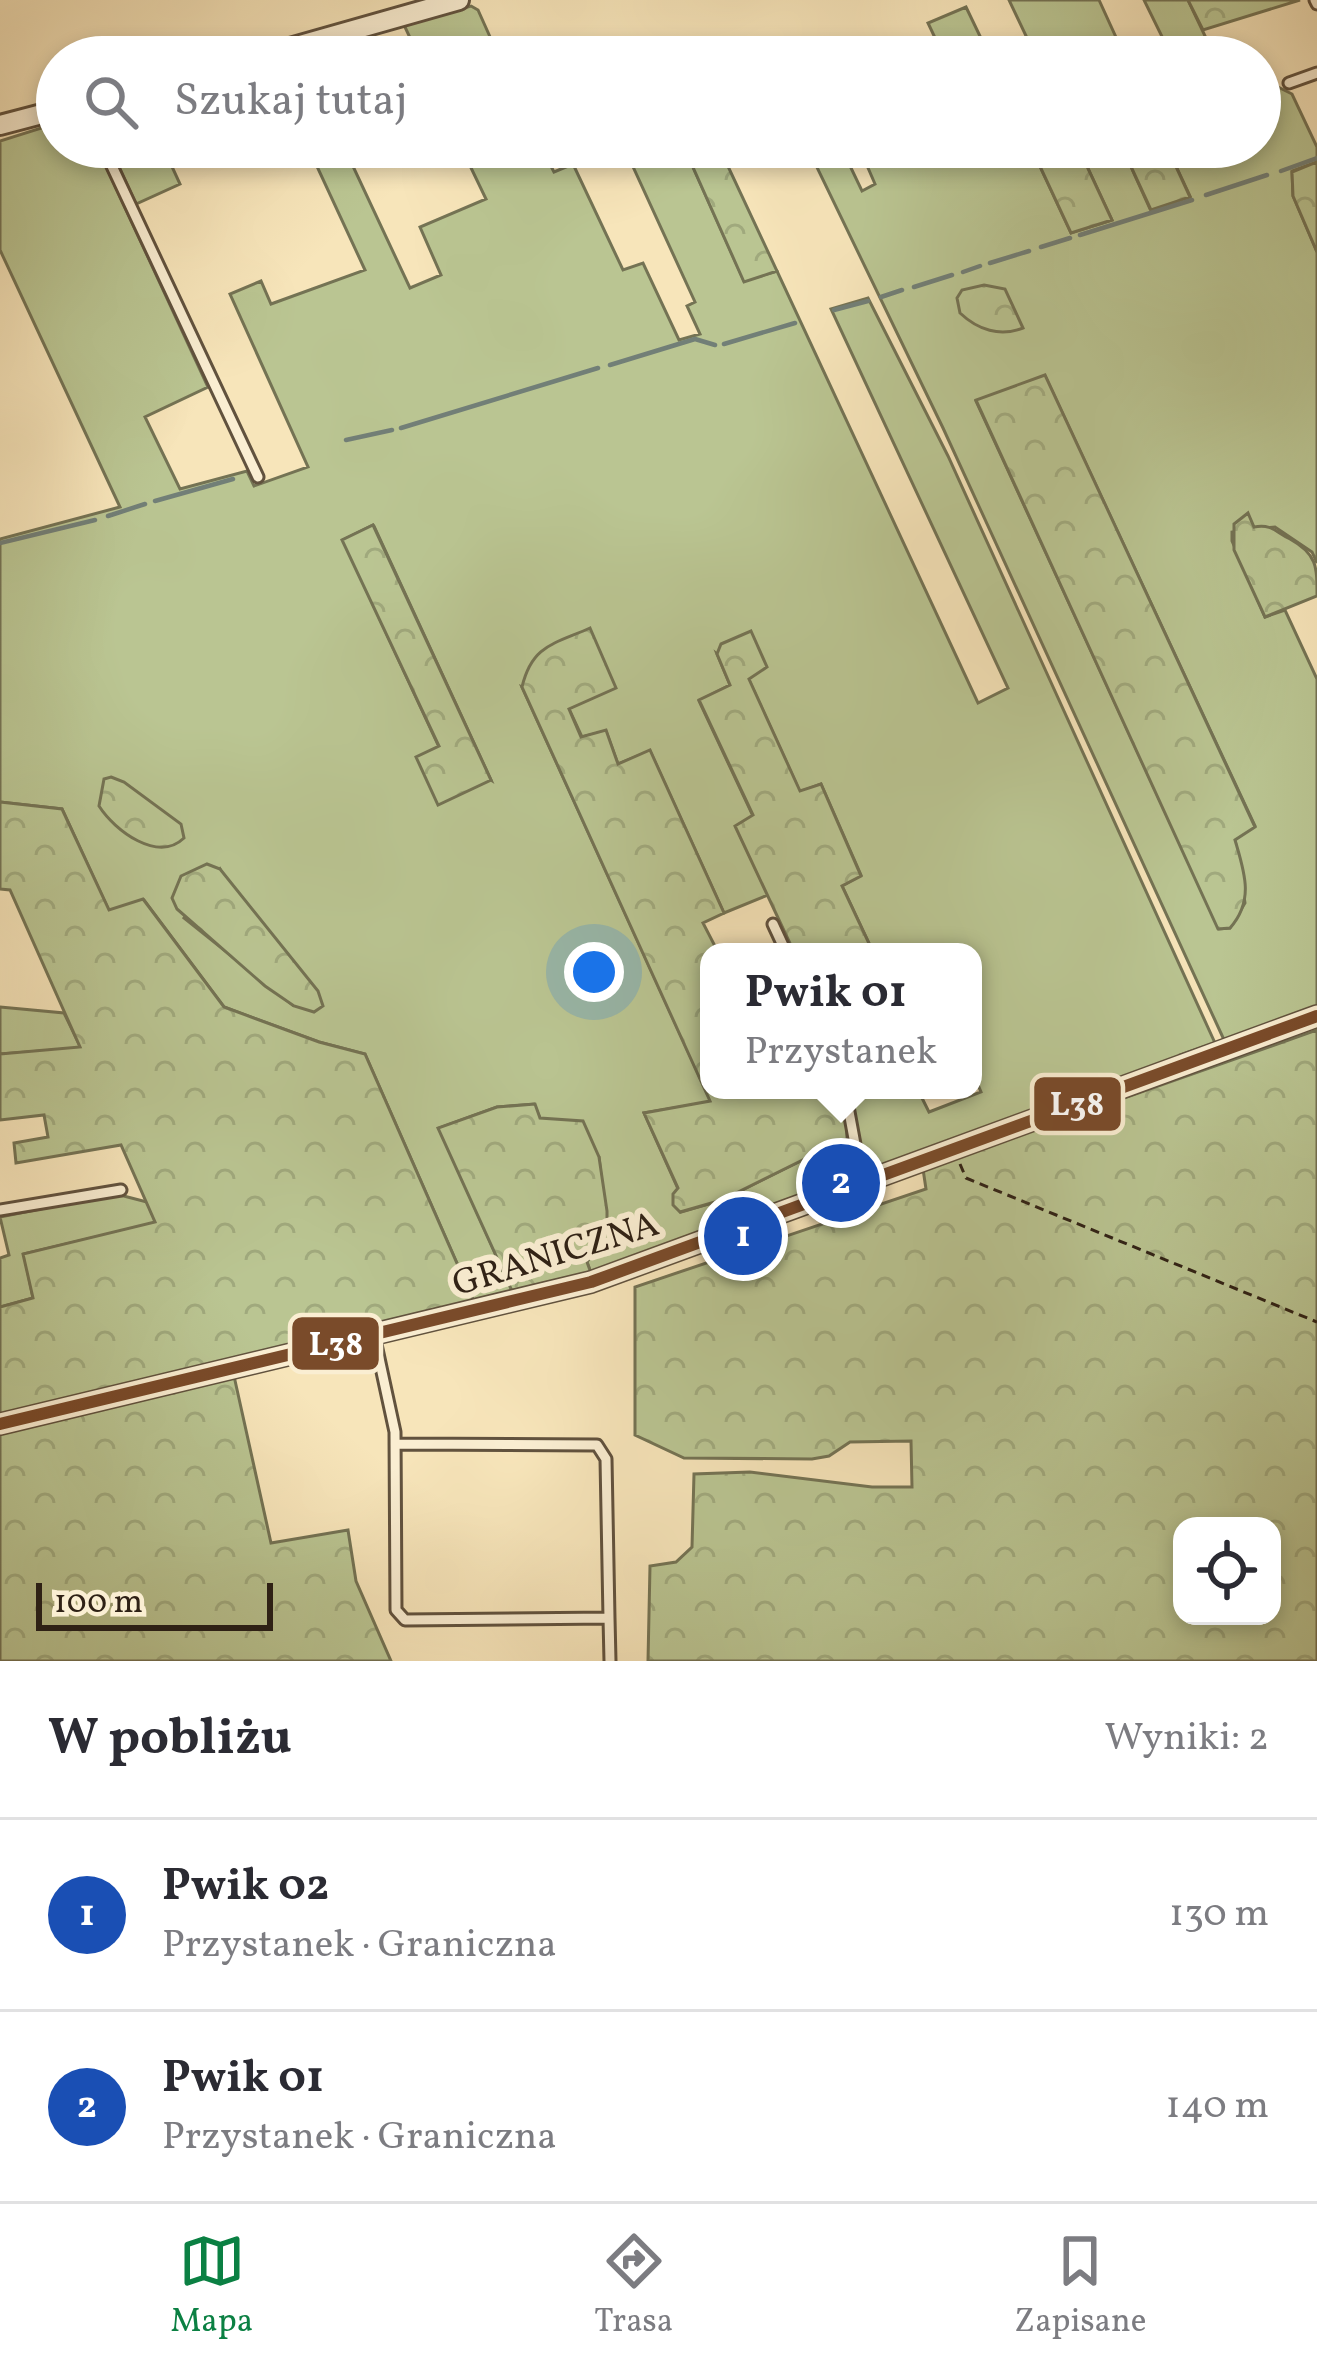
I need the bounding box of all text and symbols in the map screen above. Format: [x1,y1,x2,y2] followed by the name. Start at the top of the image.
[36,36,1281,168] search box
[78,69,144,135] icon: search
[174,71,408,134] text: Szukaj tutaj
[564,942,624,1002] your location
[700,943,982,1099] popup
[745,963,907,1026] text: Pwik 01
[745,1026,937,1080] text: Przystanek
[1032,1075,1123,1133] line badge: L38
[1050,1084,1104,1130] text: L38
[802,1138,880,1228] pin: 2
[704,1191,782,1281] pin: 1
[447,1201,665,1311] street label: GRANICZNA
[290,1315,381,1372] line badge: L38
[309,1324,363,1370] text: L38
[1173,1517,1281,1625] map controls
[1173,1517,1281,1625] button: locate
[36,1577,273,1630] scale bar
[54,1581,143,1627] text: 100 m
[48,1704,292,1775] text: W pobliżu
[1104,1712,1269,1766] text: Wyniki: 2
[162,1856,329,1919] text: Pwik 02
[79,1888,95,1942] text: 1
[1169,1888,1269,1942] text: 130 m
[162,1919,557,1973] text: Przystanek · Graniczna
[162,2048,324,2111] text: Pwik 01
[77,2080,97,2134] text: 2
[1166,2080,1269,2134] text: 140 m
[162,2111,557,2165] text: Przystanek · Graniczna
[171,2228,253,2346] tab: Mapa
[594,2228,673,2346] tab: Trasa
[1014,2228,1146,2346] tab: Zapisane

